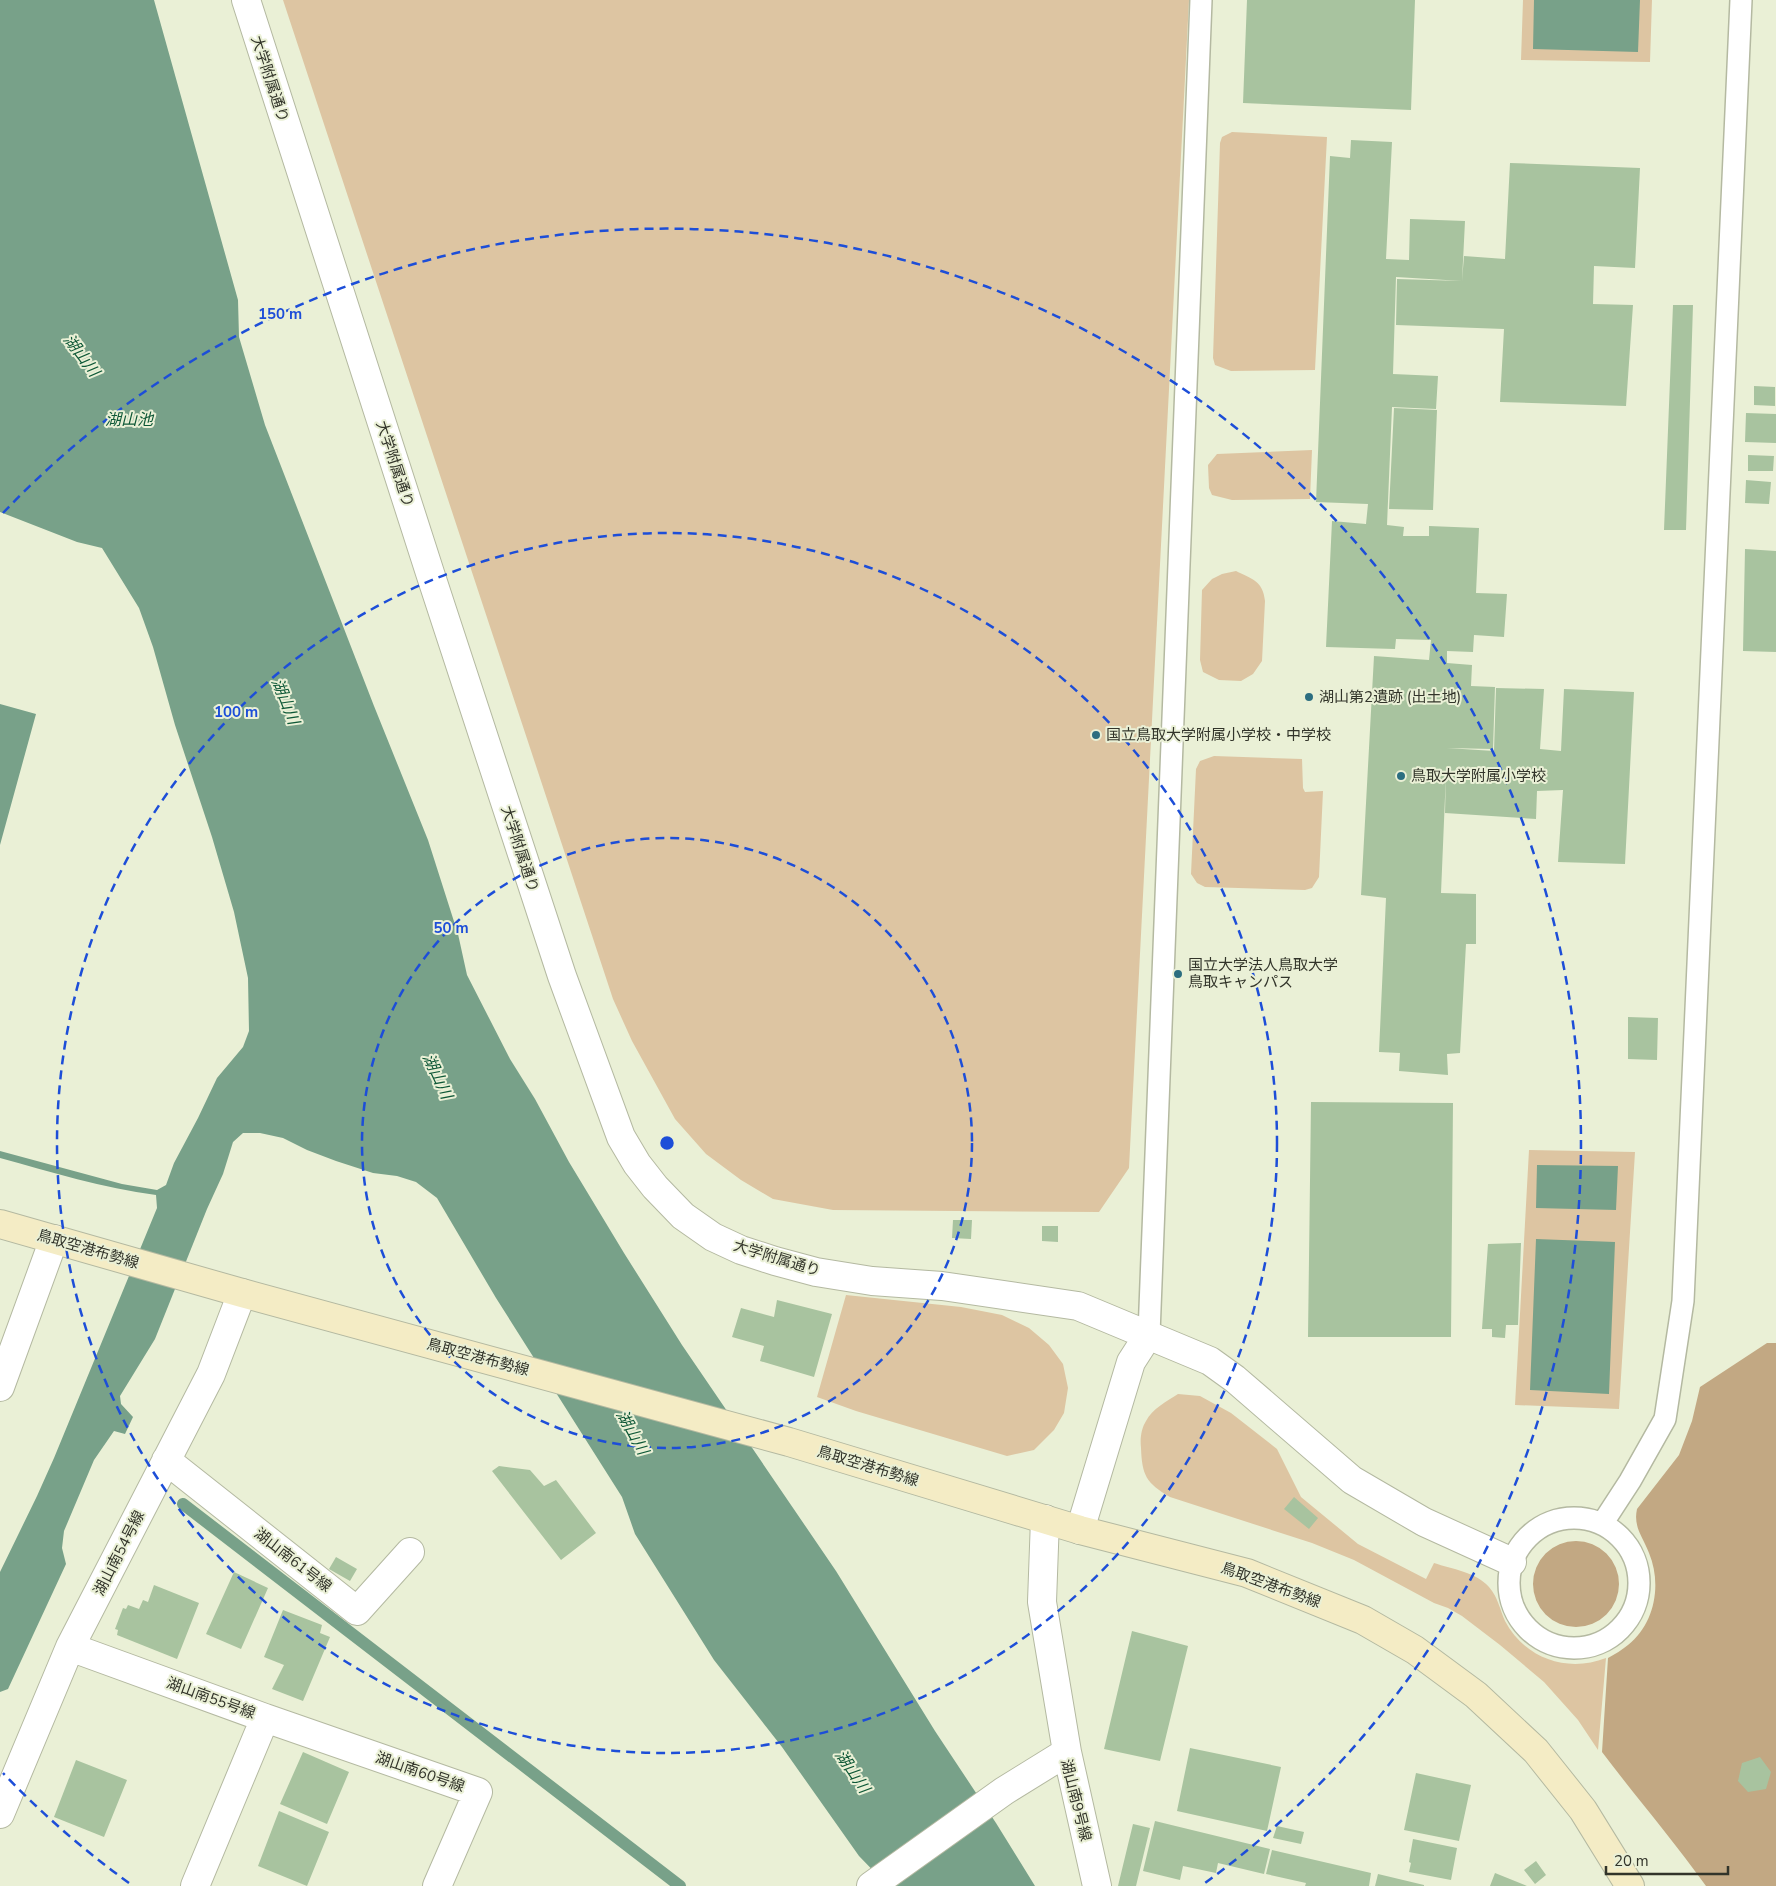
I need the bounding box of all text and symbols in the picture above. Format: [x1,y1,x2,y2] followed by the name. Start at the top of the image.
[247,33,293,125] street label: 大学附属通り
[258,304,302,324] text: 150 m
[58,330,106,383] water label: 湖山川
[105,409,155,431] water label: 湖山池
[372,418,418,510] street label: 大学附属通り
[266,675,305,730] water label: 湖山川
[1319,687,1461,707] place label: 湖山第2遺跡 (出土地)
[1303,691,1315,703] marker: 湖山第2遺跡 (出土地)
[214,702,258,722] text: 100 m
[1106,725,1331,745] place label: 国立鳥取大学附属小学校・中学校
[1090,729,1102,741] marker: 国立鳥取大学附属小学校・中学校
[1411,766,1546,786] place label: 鳥取大学附属小学校
[1395,770,1407,782] marker: 鳥取大学附属小学校
[497,803,543,895] street label: 大学附属通り
[433,918,469,938] text: 50 m
[1188,955,1338,992] place label: 国立大学法人鳥取大学 鳥取キャンパス
[1172,968,1184,980] marker: 国立大学法人鳥取大学 鳥取キャンパス
[417,1050,458,1105] water label: 湖山川
[658,1134,676,1152] centre of rings
[35,1225,141,1273] street label: 鳥取空港布勢線
[731,1235,823,1281] street label: 大学附属通り
[425,1334,531,1380] street label: 鳥取空港布勢線
[611,1406,654,1461] water label: 湖山川
[815,1441,921,1491] street label: 鳥取空港布勢線
[89,1507,149,1599] street label: 湖山南54号線
[250,1523,336,1597] street label: 湖山南61号線
[1218,1558,1324,1612] street label: 鳥取空港布勢線
[164,1673,258,1723] street label: 湖山南55号線
[830,1746,876,1799] water label: 湖山川
[373,1747,467,1797] street label: 湖山南60号線
[1056,1757,1096,1843] street label: 湖山南9号線
[1606,1844,1728,1876] scale bar
[1614,1851,1649,1871] text: 20 m

